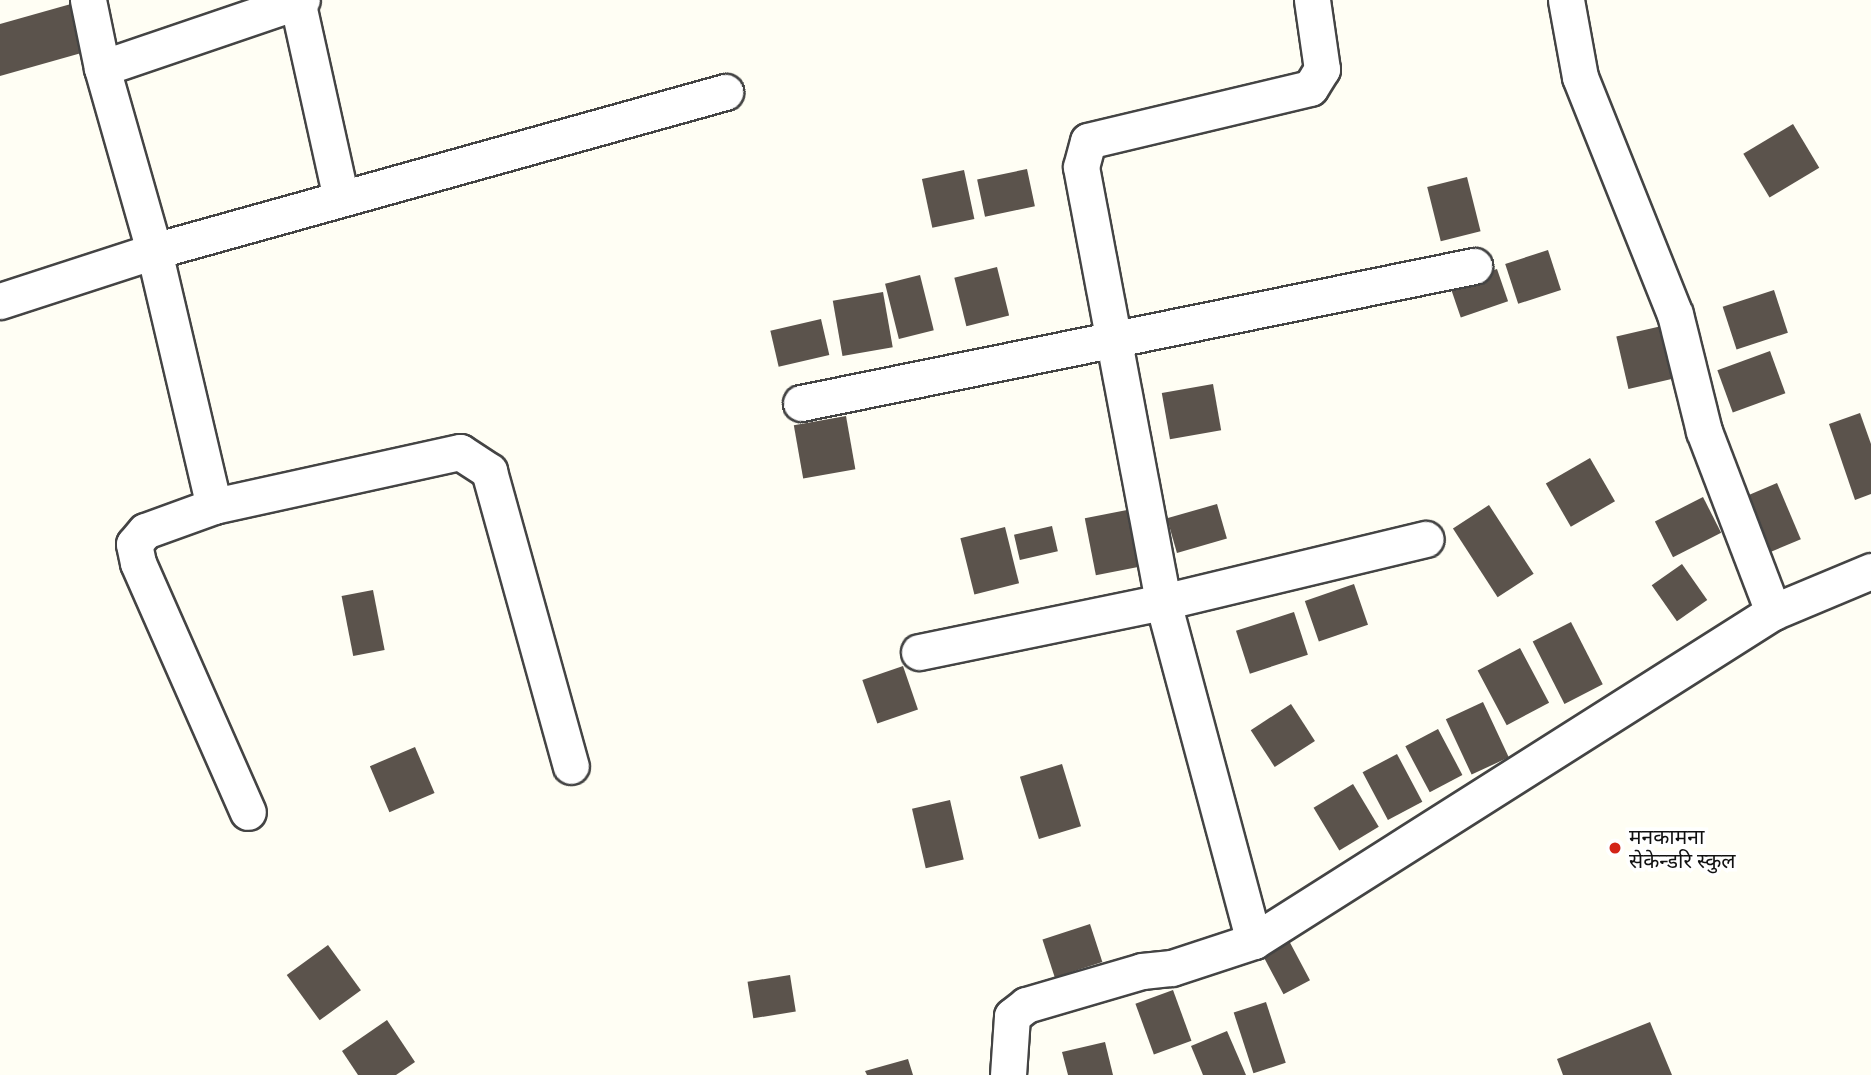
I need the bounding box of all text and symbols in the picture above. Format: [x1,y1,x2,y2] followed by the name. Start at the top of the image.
[1629,823,1736,873] place label: मनकामना सेकेन्डरि स्कुल
[1607,840,1623,856] marker: मनकामना सेकेन्डरि स्कुल

